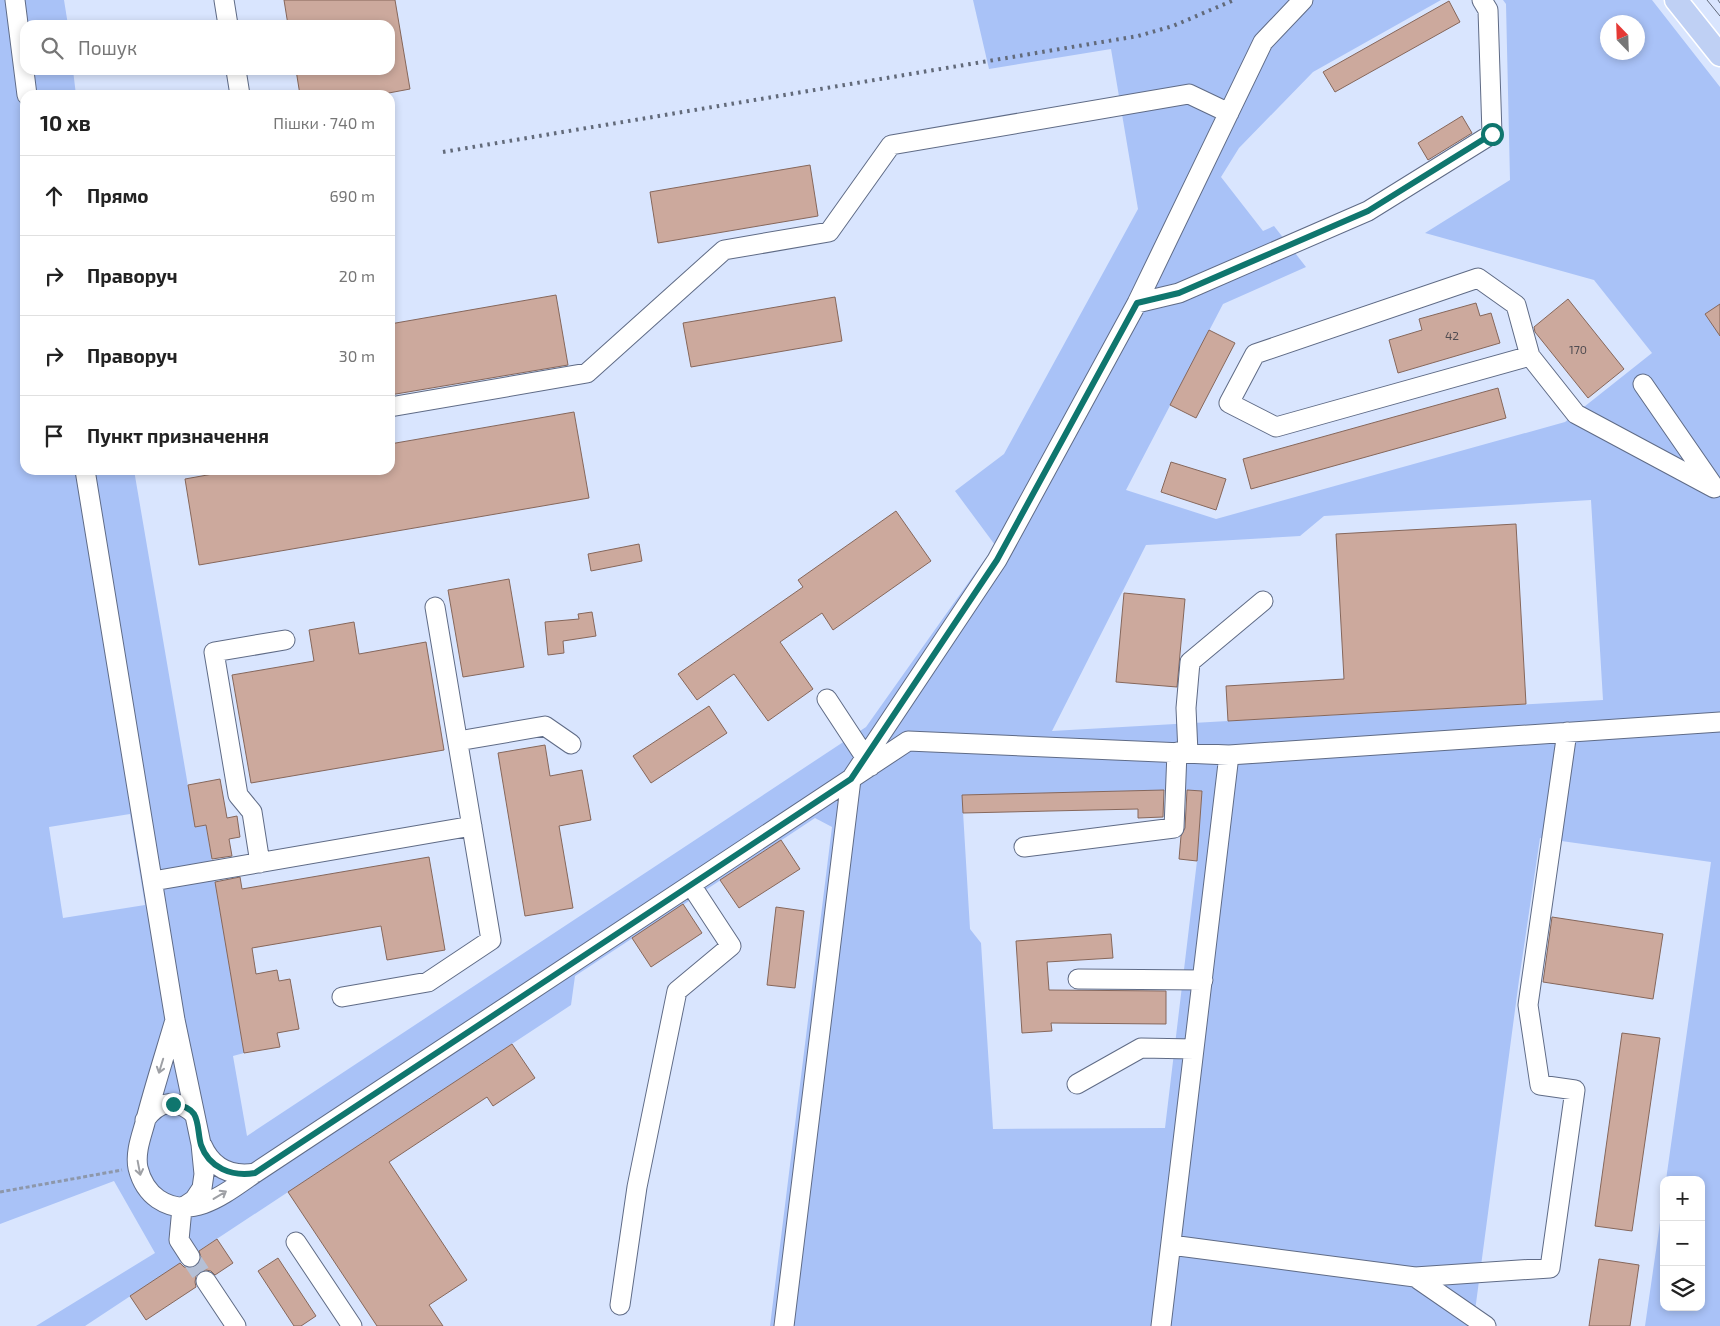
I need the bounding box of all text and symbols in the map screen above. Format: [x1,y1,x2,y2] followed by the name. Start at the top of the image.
[1600,15,1645,60] north arrow
[20,20,395,75] search box
[38,34,66,62] icon: search
[78,36,137,59] text: Пошук
[40,110,91,135] text: 10 хв
[273,113,375,132] text: Пішки · 740 m
[1481,123,1504,146] route start
[40,182,68,210] icon: ahead
[87,184,149,207] text: Прямо
[329,186,375,205] text: 690 m
[40,262,68,290] icon: right
[87,264,178,287] text: Праворуч
[339,266,375,285] text: 20 m
[1445,328,1459,342] house number: 42
[40,342,68,370] icon: right
[1569,342,1587,356] house number: 170
[87,344,178,367] text: Праворуч
[339,346,375,365] text: 30 m
[40,422,68,450] icon: arrive
[87,424,269,447] text: Пункт призначення
[156,1058,166,1074] one-way arrow
[162,1093,185,1116] route end
[135,1159,145,1175] one-way arrow
[1660,1176,1705,1311] map controls
[1660,1176,1705,1221] button: +
[213,1190,227,1200] one-way arrow
[1660,1221,1705,1266] button: −
[1660,1266,1705,1311] button: layers

